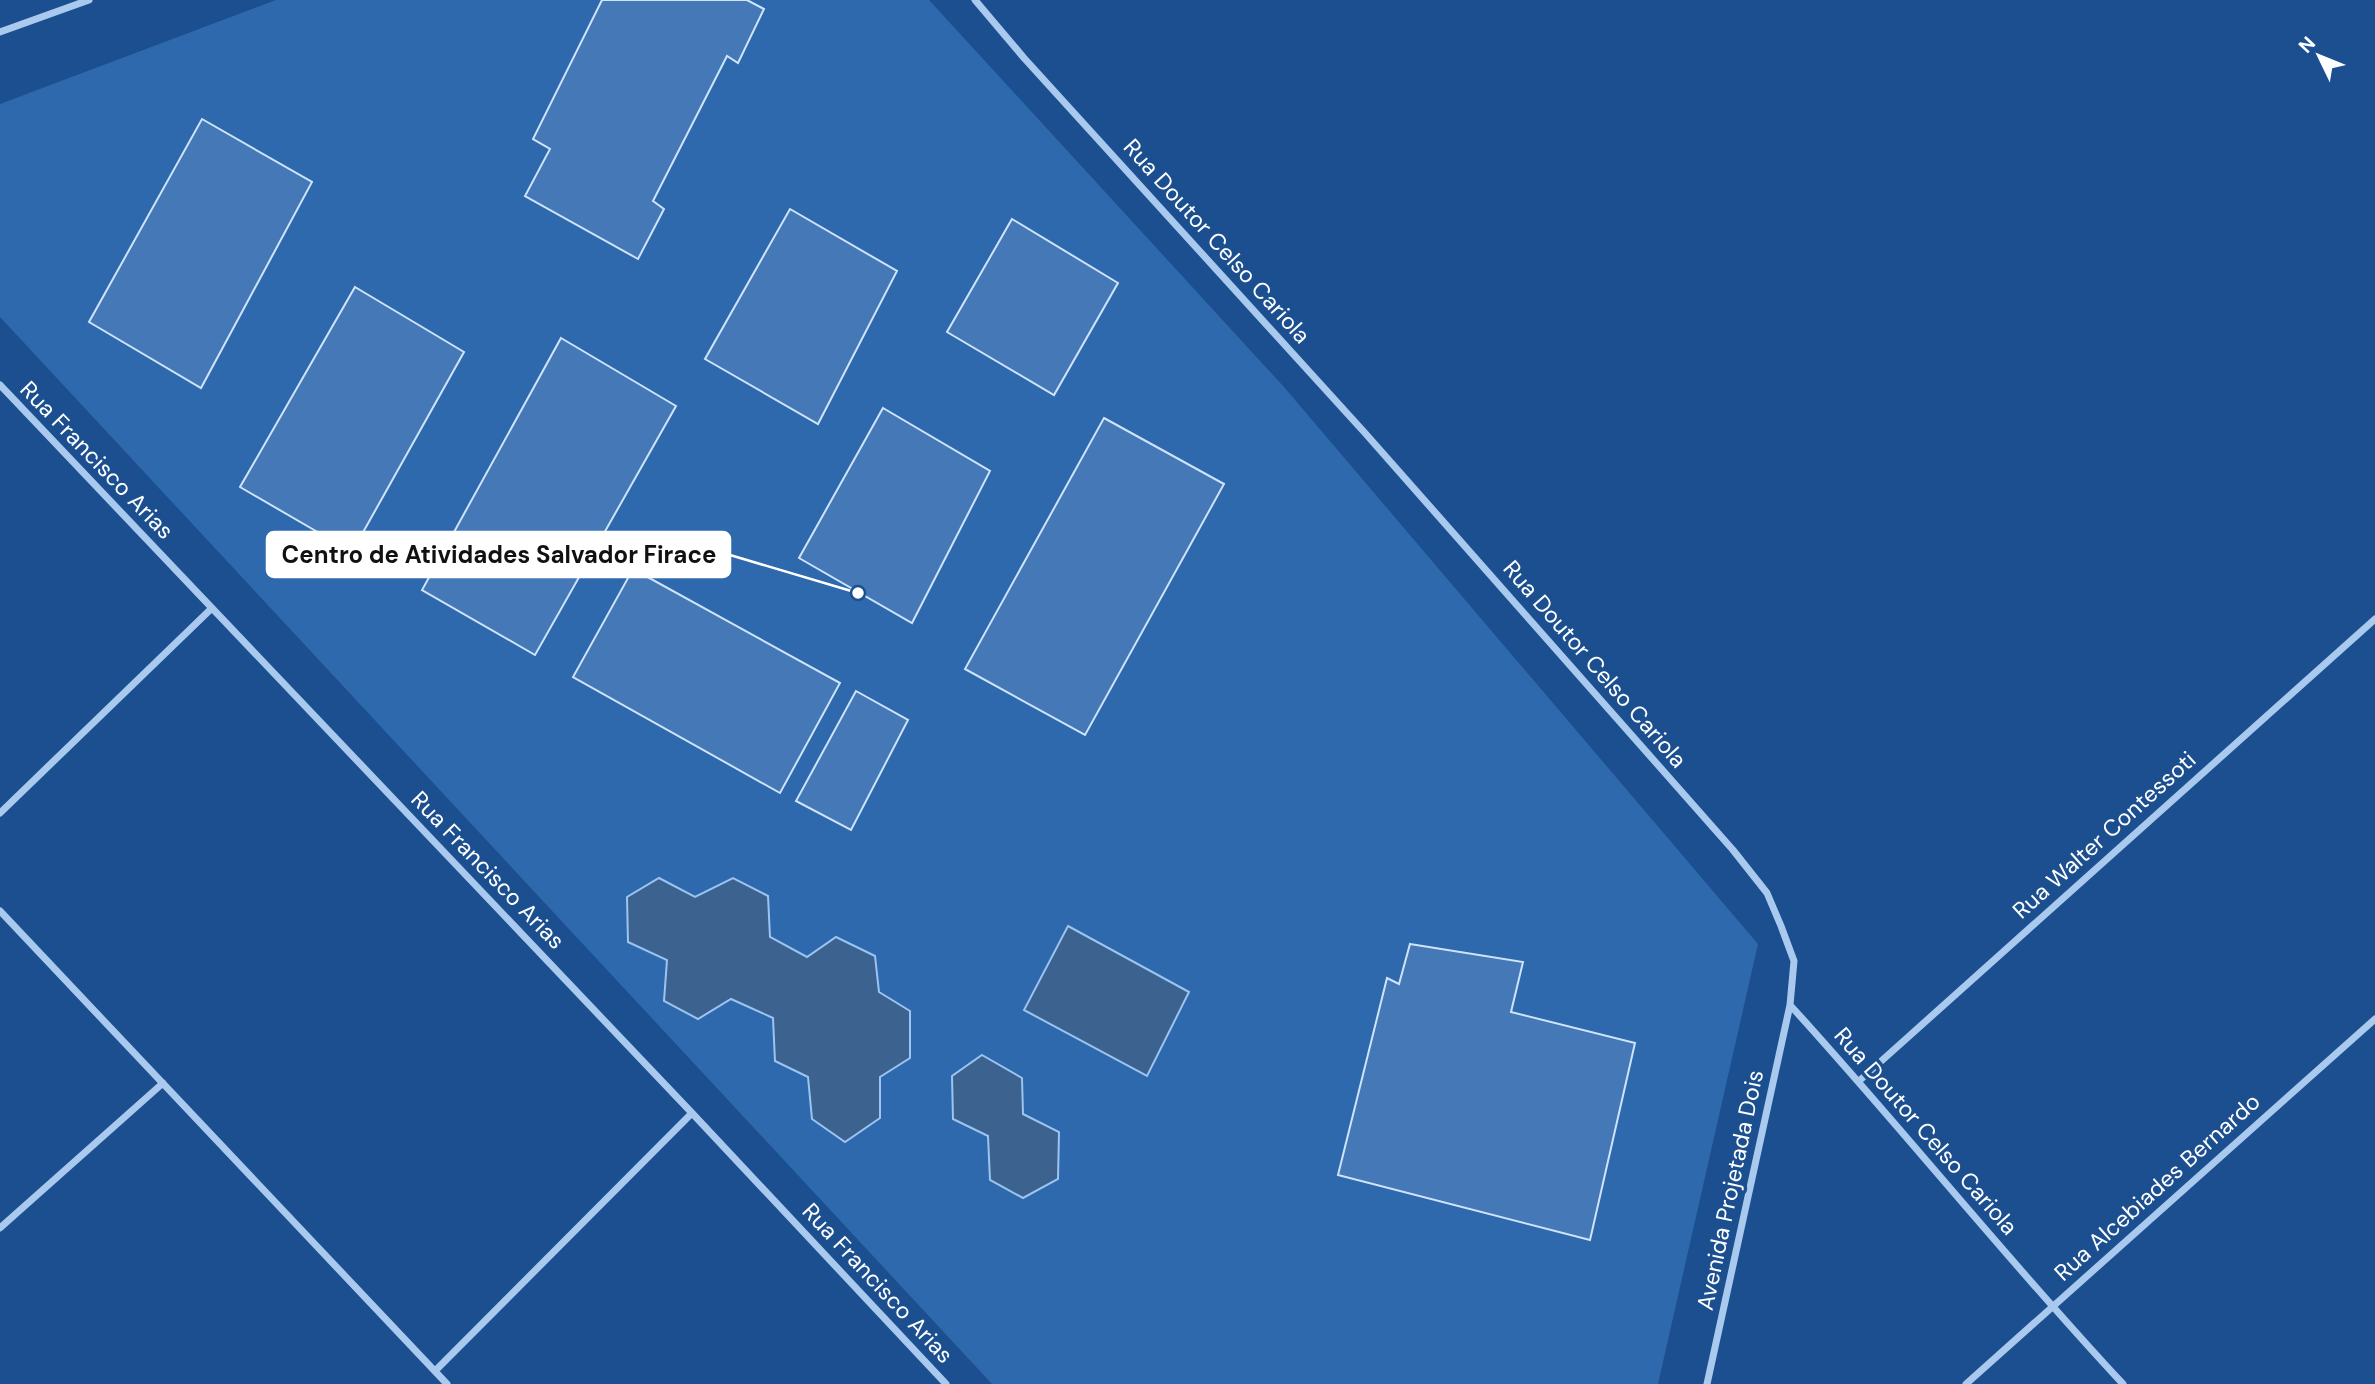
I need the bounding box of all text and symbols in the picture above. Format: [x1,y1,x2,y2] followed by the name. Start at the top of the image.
[2284,21,2354,91] north arrow
[2293,31,2321,58] text: N
[1117,132,1317,350] street label: Rua Doutor Celso Cariola
[14,375,180,545] street label: Rua Francisco Arias
[267,532,730,577] callout: Centro de Atividades Salvador Firace
[282,539,716,570] text: Centro de Atividades Salvador Firace
[1497,554,1693,774] street label: Rua Doutor Celso Cariola
[2006,745,2202,925] street label: Rua Walter Contessoti
[405,785,571,955] street label: Rua Francisco Arias
[1828,1021,2024,1241] street label: Rua Doutor Celso Cariola
[1690,1067,1770,1313] street label: Avenida Projetada Dois
[2048,1087,2266,1287] street label: Rua Alcebiades Bernardo
[796,1197,960,1369] street label: Rua Francisco Arias

